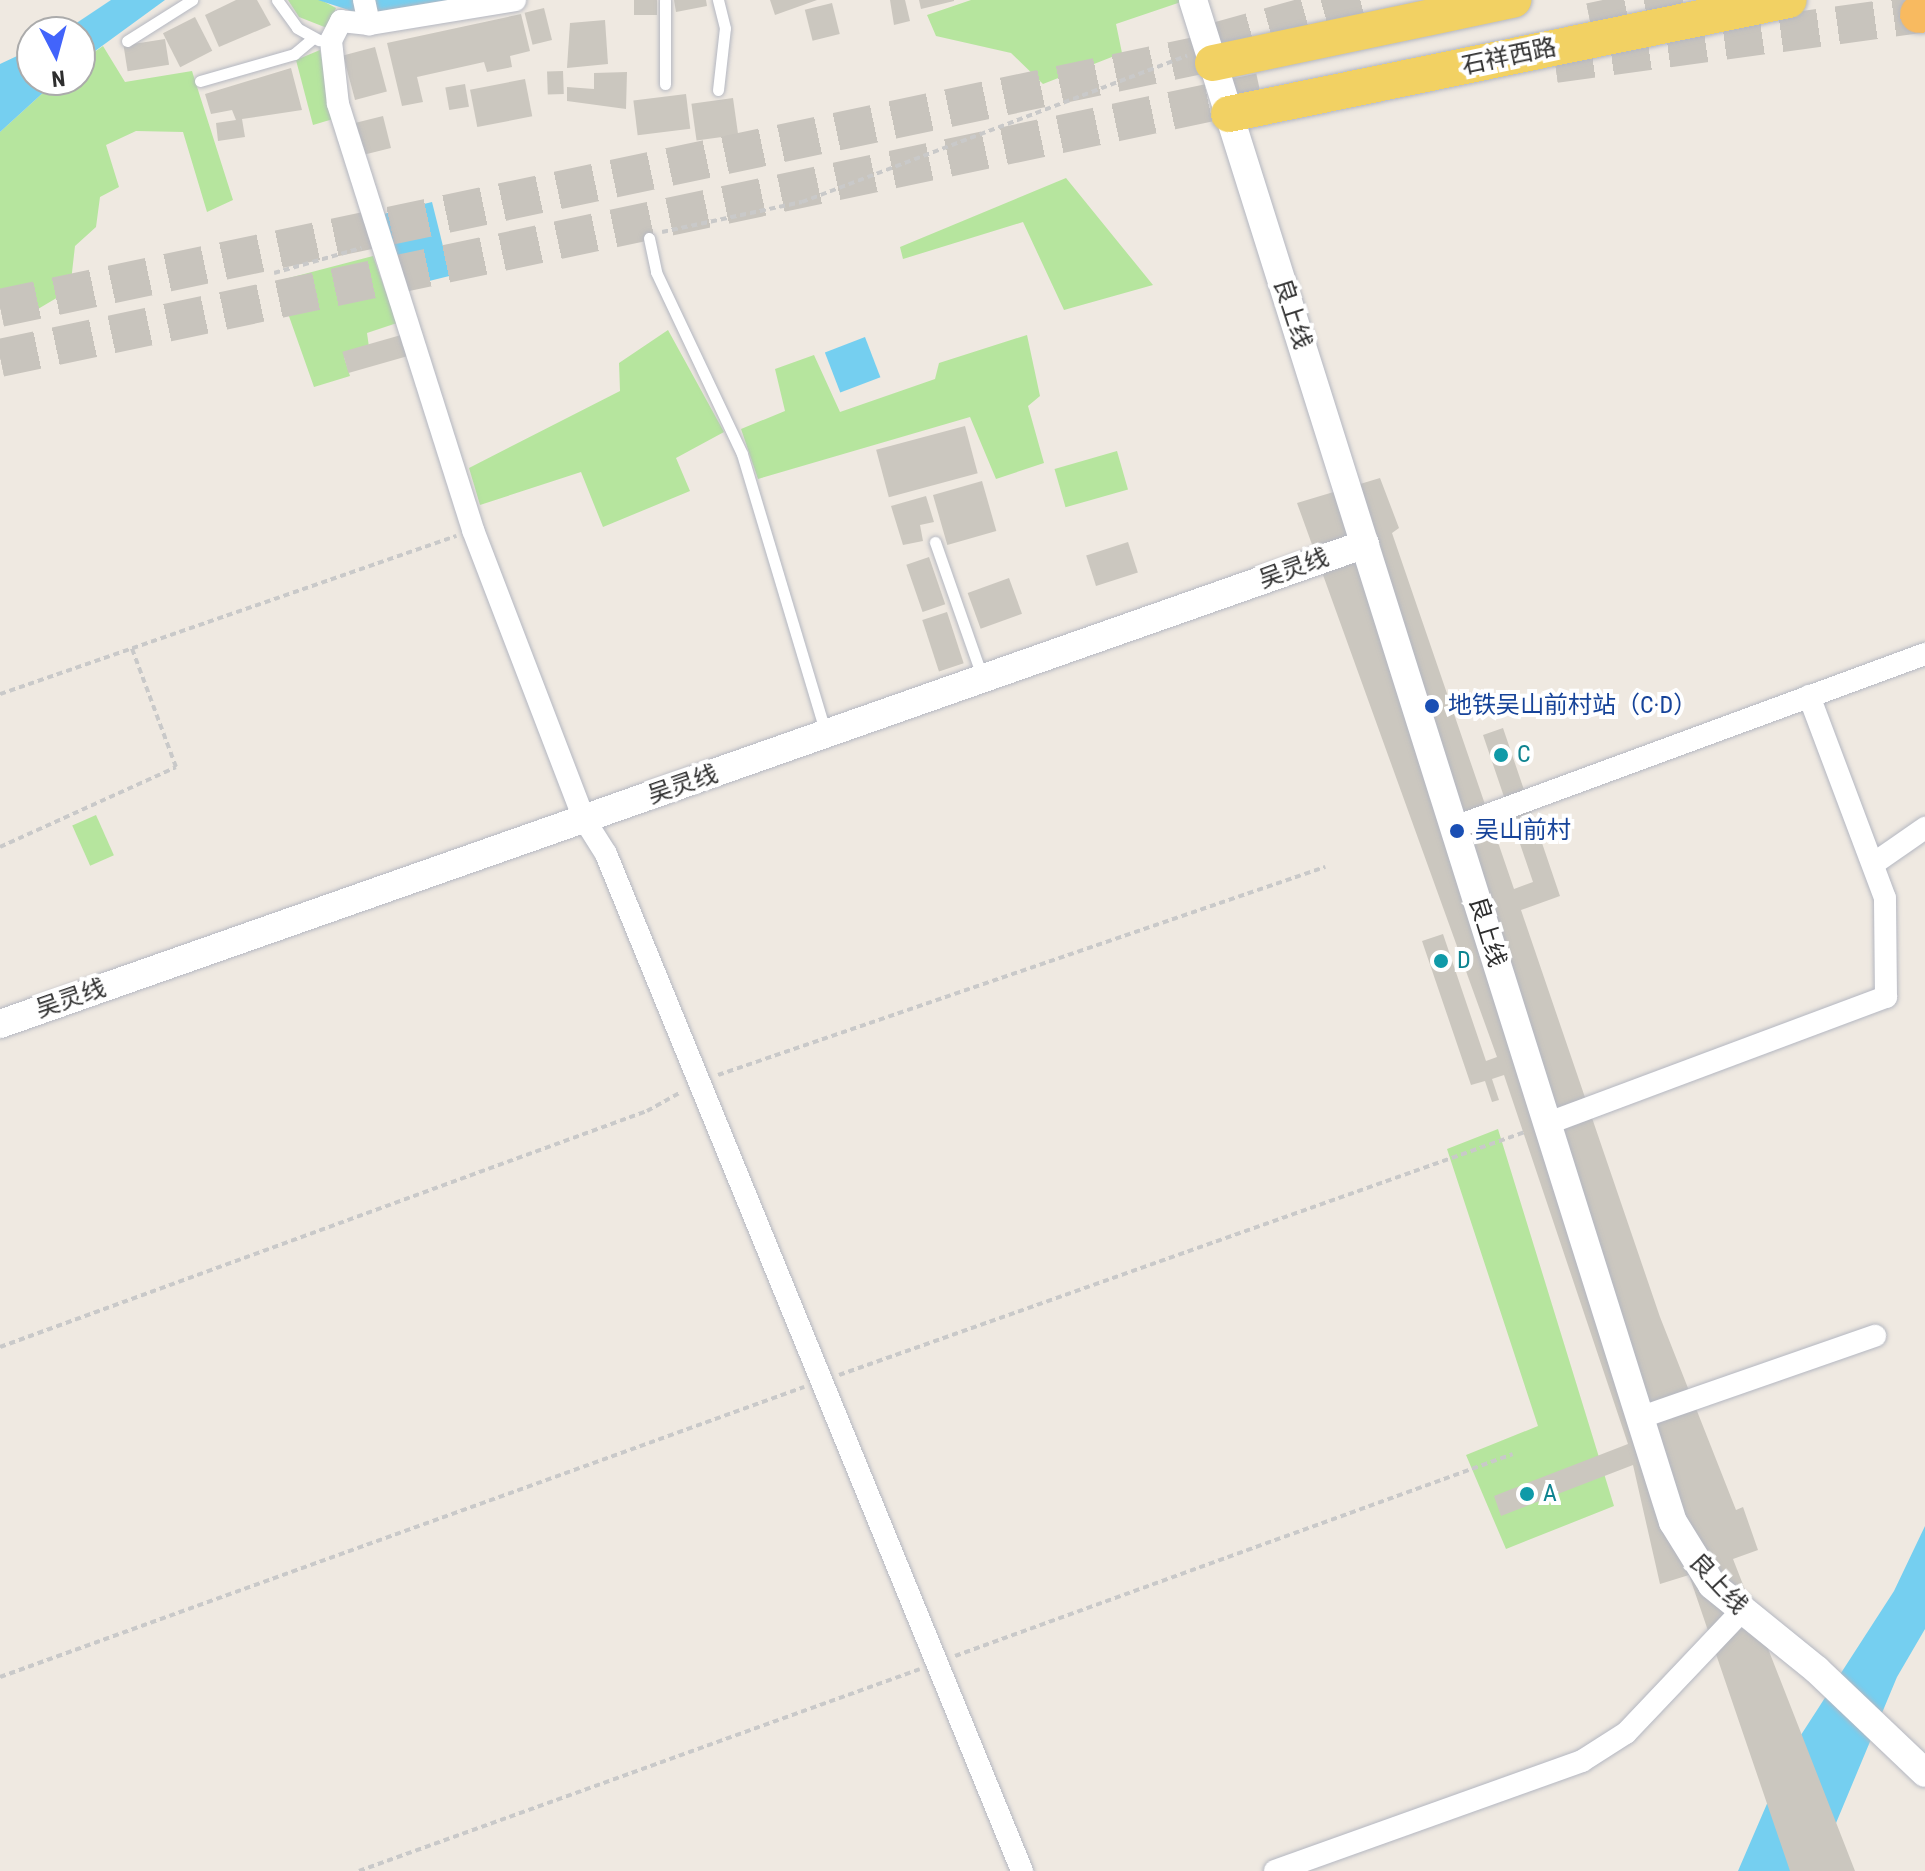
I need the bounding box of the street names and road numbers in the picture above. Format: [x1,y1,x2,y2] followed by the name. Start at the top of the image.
[1459,33,1559,81] street label: 石祥西路
[1267,275,1317,353] street label: 良上线
[1255,543,1333,595] street label: 吴灵线
[644,760,722,810] street label: 吴灵线
[1463,893,1511,971] street label: 良上线
[32,974,110,1024] street label: 吴灵线
[1683,1548,1753,1620] street label: 良上线

